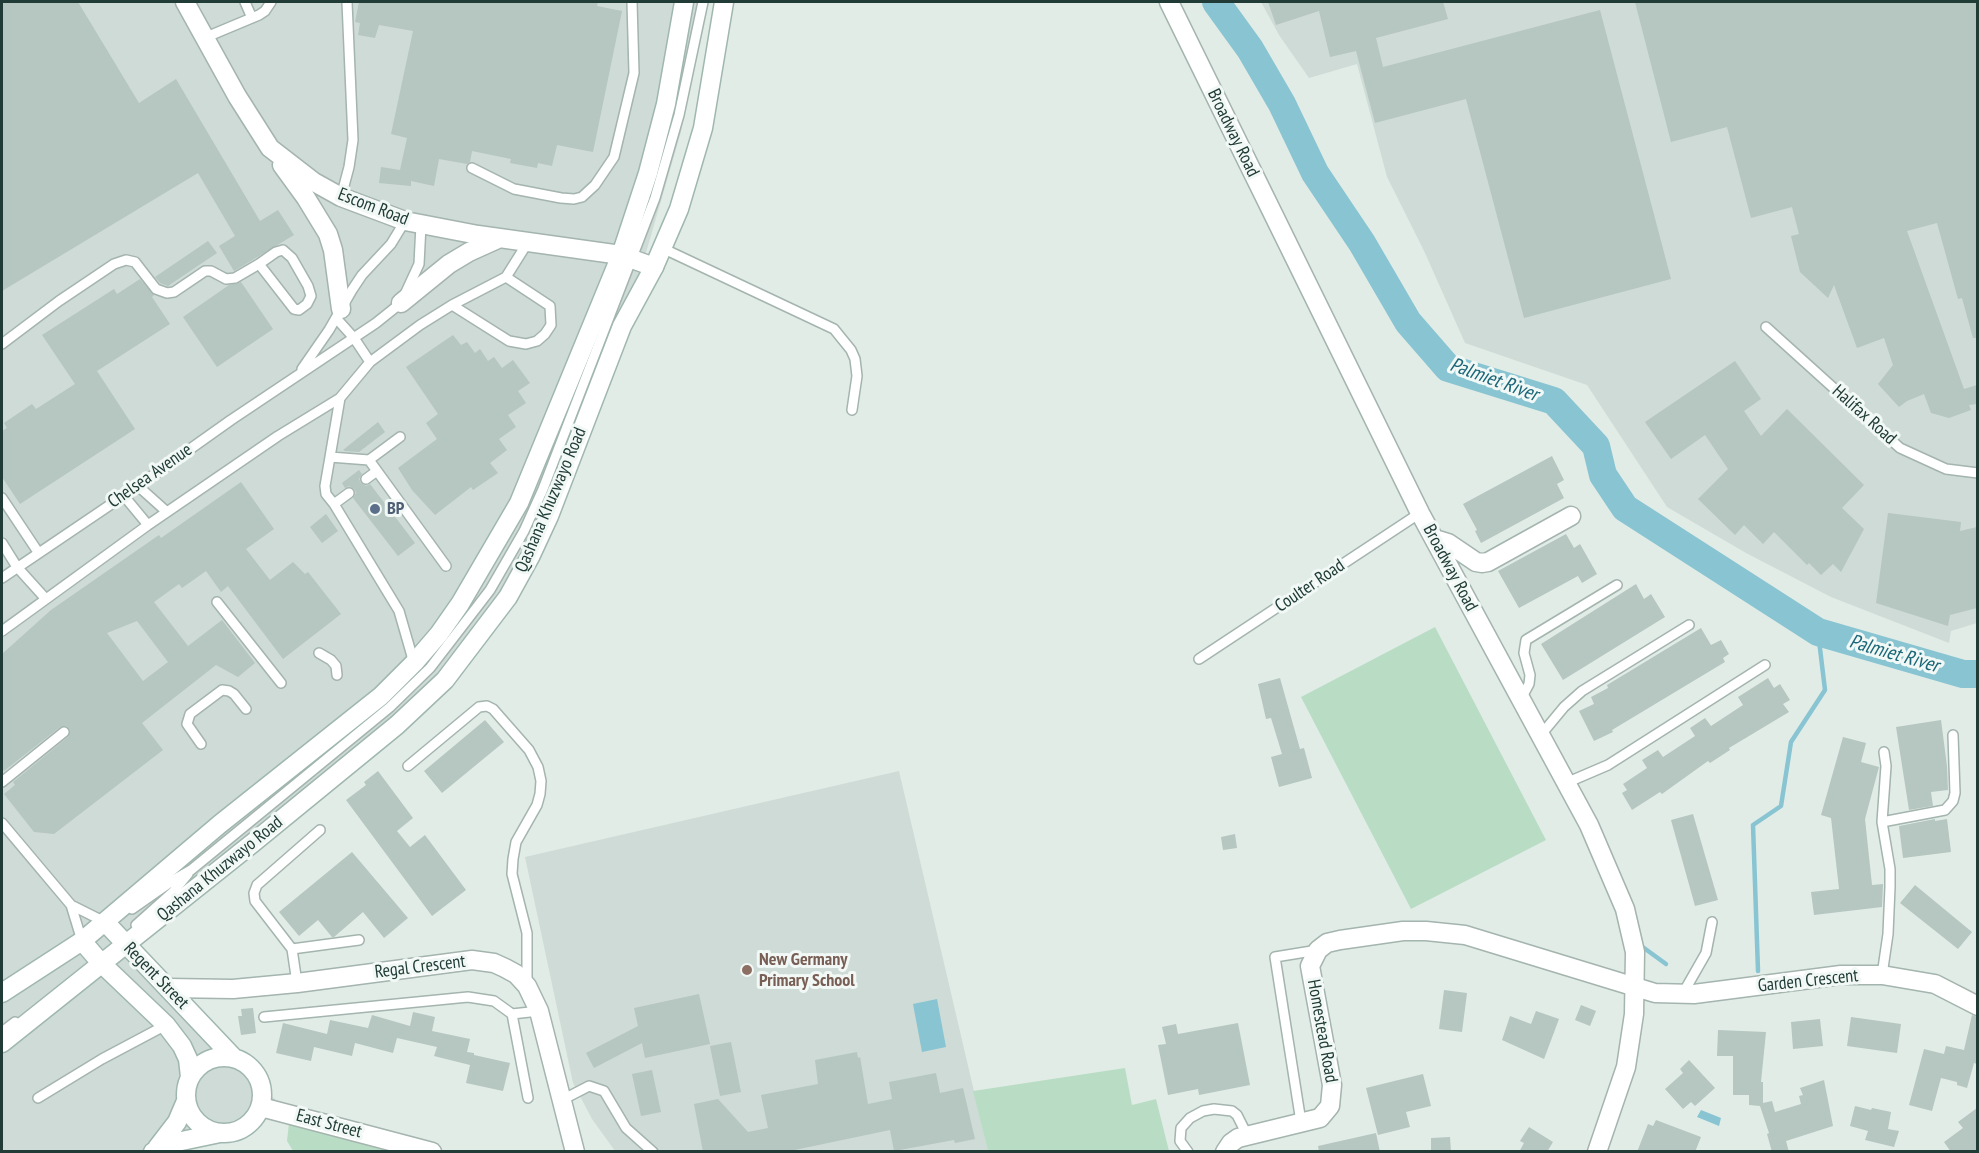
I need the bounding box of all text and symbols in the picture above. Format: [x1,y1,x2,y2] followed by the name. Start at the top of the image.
[1202,85,1264,181] street label: Broadway Road
[335,184,411,230] street label: Escom Road
[1447,353,1541,407] water label: Palmiet River
[1828,381,1900,449] street label: Halifax Road
[511,424,591,576] street label: Qashana Khuzwayo Road
[104,439,196,513] street label: Chelsea Avenue
[387,498,404,520] place label: BP
[368,502,382,516] marker: BP
[1418,521,1482,615] street label: Broadway Road
[1271,555,1349,617] street label: Coulter Road
[1847,630,1941,678] water label: Palmiet River
[153,812,287,926] street label: Qashana Khuzwayo Road
[119,938,193,1014] street label: Regent Street
[759,949,855,992] place label: New Germany Primary School
[373,951,467,983] street label: Regal Crescent
[740,963,754,977] marker: New Germany Primary School
[1757,965,1859,997] street label: Garden Crescent
[1302,978,1342,1084] street label: Homestead Road
[294,1105,364,1143] street label: East Street

